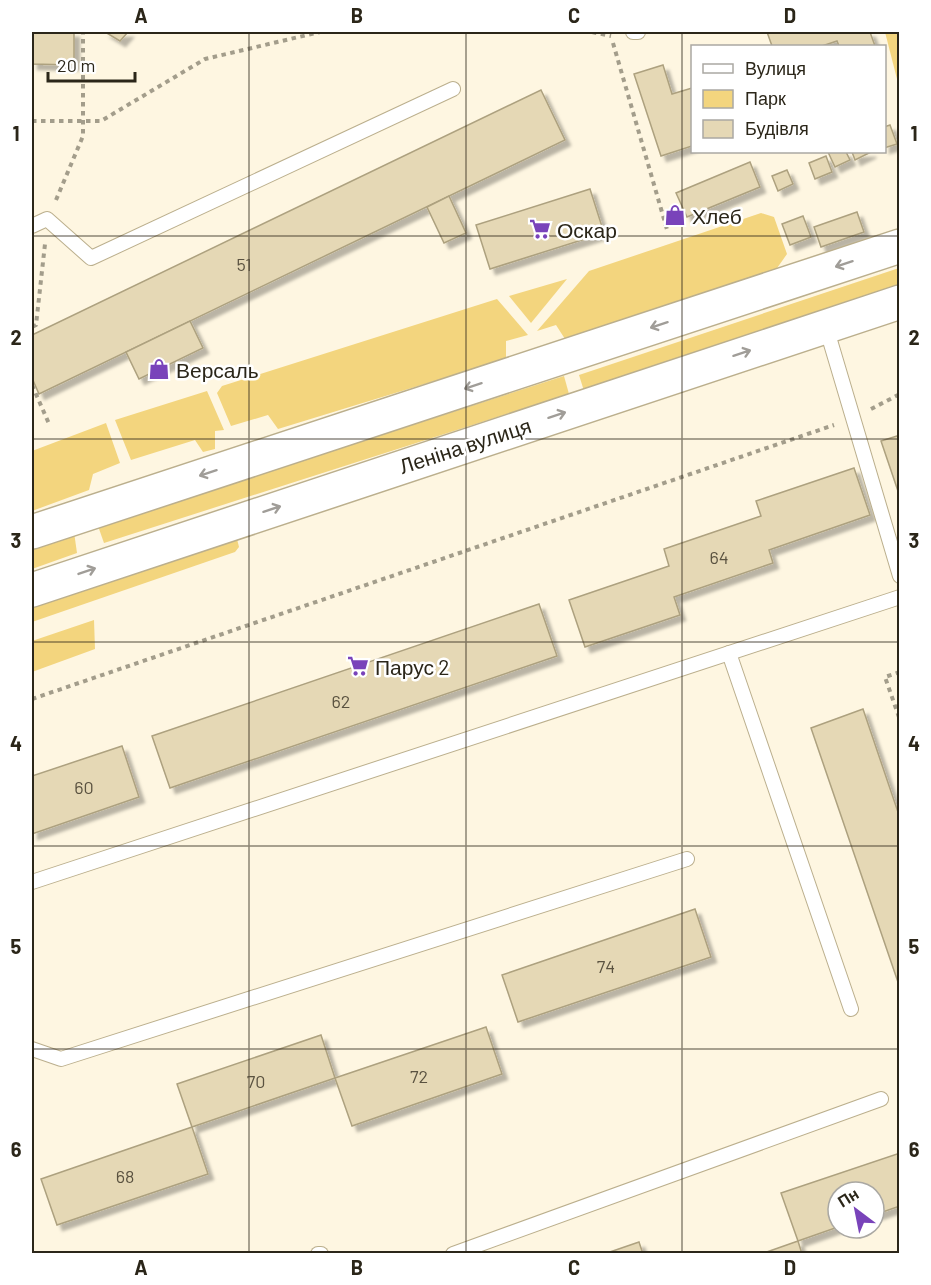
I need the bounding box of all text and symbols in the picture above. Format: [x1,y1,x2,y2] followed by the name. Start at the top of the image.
[134,3,148,27] text: A
[351,3,363,27] text: B
[568,3,580,27] text: C
[784,3,796,27] text: D
[48,45,135,83] scale bar
[691,45,886,153] legend
[57,54,95,76] text: 20 m
[745,57,806,79] text: Вулиця
[745,87,786,109] text: Парк
[745,117,809,139] text: Будівля
[12,121,20,145] text: 1
[910,121,918,145] text: 1
[663,203,687,227] shop icon: Хлеб
[692,203,742,228] place label: Хлеб
[528,217,552,241] supermarket icon: Оскар
[557,217,617,242] place label: Оскар
[236,253,252,275] house number: 51
[835,259,854,270] one-way arrow
[650,320,669,331] one-way arrow
[10,325,22,349] text: 2
[908,325,920,349] text: 2
[732,347,751,358] one-way arrow
[147,357,171,381] shop icon: Версаль
[176,357,259,382] place label: Версаль
[464,381,483,392] one-way arrow
[547,408,566,419] one-way arrow
[396,412,534,478] street label: Леніна вулиця
[199,468,218,479] one-way arrow
[262,503,281,514] one-way arrow
[11,528,21,552] text: 3
[909,528,919,552] text: 3
[709,546,729,568] house number: 64
[77,564,96,575] one-way arrow
[346,654,370,678] supermarket icon: Парус 2
[375,654,449,679] place label: Парус 2
[332,690,350,712] house number: 62
[10,731,22,755] text: 4
[908,731,920,755] text: 4
[74,776,94,798] house number: 60
[11,934,22,958] text: 5
[909,934,920,958] text: 5
[597,955,615,977] house number: 74
[410,1065,428,1087] house number: 72
[247,1070,265,1092] house number: 70
[11,1137,22,1161] text: 6
[909,1137,920,1161] text: 6
[116,1165,134,1187] house number: 68
[826,1180,886,1240] north arrow
[834,1183,862,1211] text: Пн
[134,1255,148,1279] text: A
[351,1255,363,1279] text: B
[568,1255,580,1279] text: C
[784,1255,796,1279] text: D

